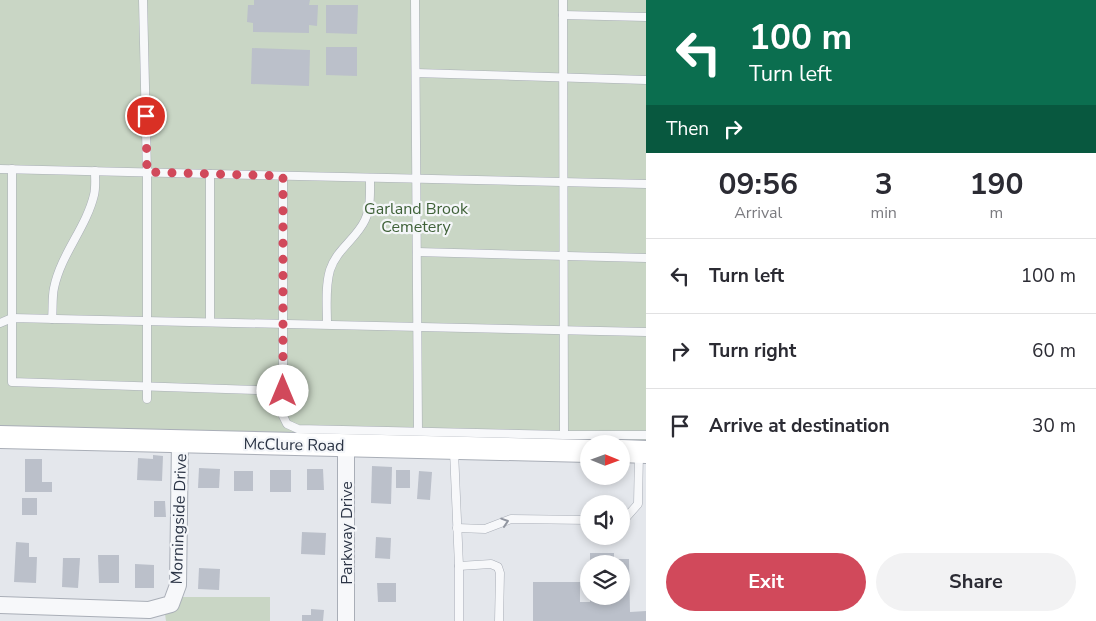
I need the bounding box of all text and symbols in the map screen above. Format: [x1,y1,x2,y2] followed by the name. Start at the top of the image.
[749,14,852,61] text: 100 m
[666,20,731,85] icon: left
[749,59,832,89] text: Turn left
[125,95,167,137] pin
[132,102,160,130] icon: arrive
[719,115,747,143] icon: right
[666,116,709,142] text: Then
[719,164,798,205] text: 09:56
[875,164,893,205] text: 3
[969,164,1023,205] text: 190
[364,198,469,238] park label: Garland Brook Cemetery
[734,202,782,224] text: Arrival
[870,202,897,224] text: min
[990,202,1003,224] text: m
[666,262,694,290] icon: left
[709,263,784,289] text: Turn left
[1021,263,1076,289] text: 100 m
[666,337,694,365] icon: right
[709,338,796,364] text: Turn right
[1032,338,1076,364] text: 60 m
[256,364,308,416] position arrow
[666,412,694,440] icon: arrive
[709,413,890,439] text: Arrive at destination
[1032,413,1076,439] text: 30 m
[243,433,345,457] street label: McClure Road
[580,435,630,485] north arrow
[580,435,630,605] map controls
[166,453,192,585] street label: Morningside Drive
[336,481,358,585] street label: Parkway Drive
[580,495,630,545] button: sound
[500,518,508,528] one-way arrow
[666,553,866,611] button: Exit
[876,553,1076,611] button: Share
[580,555,630,605] button: layers

